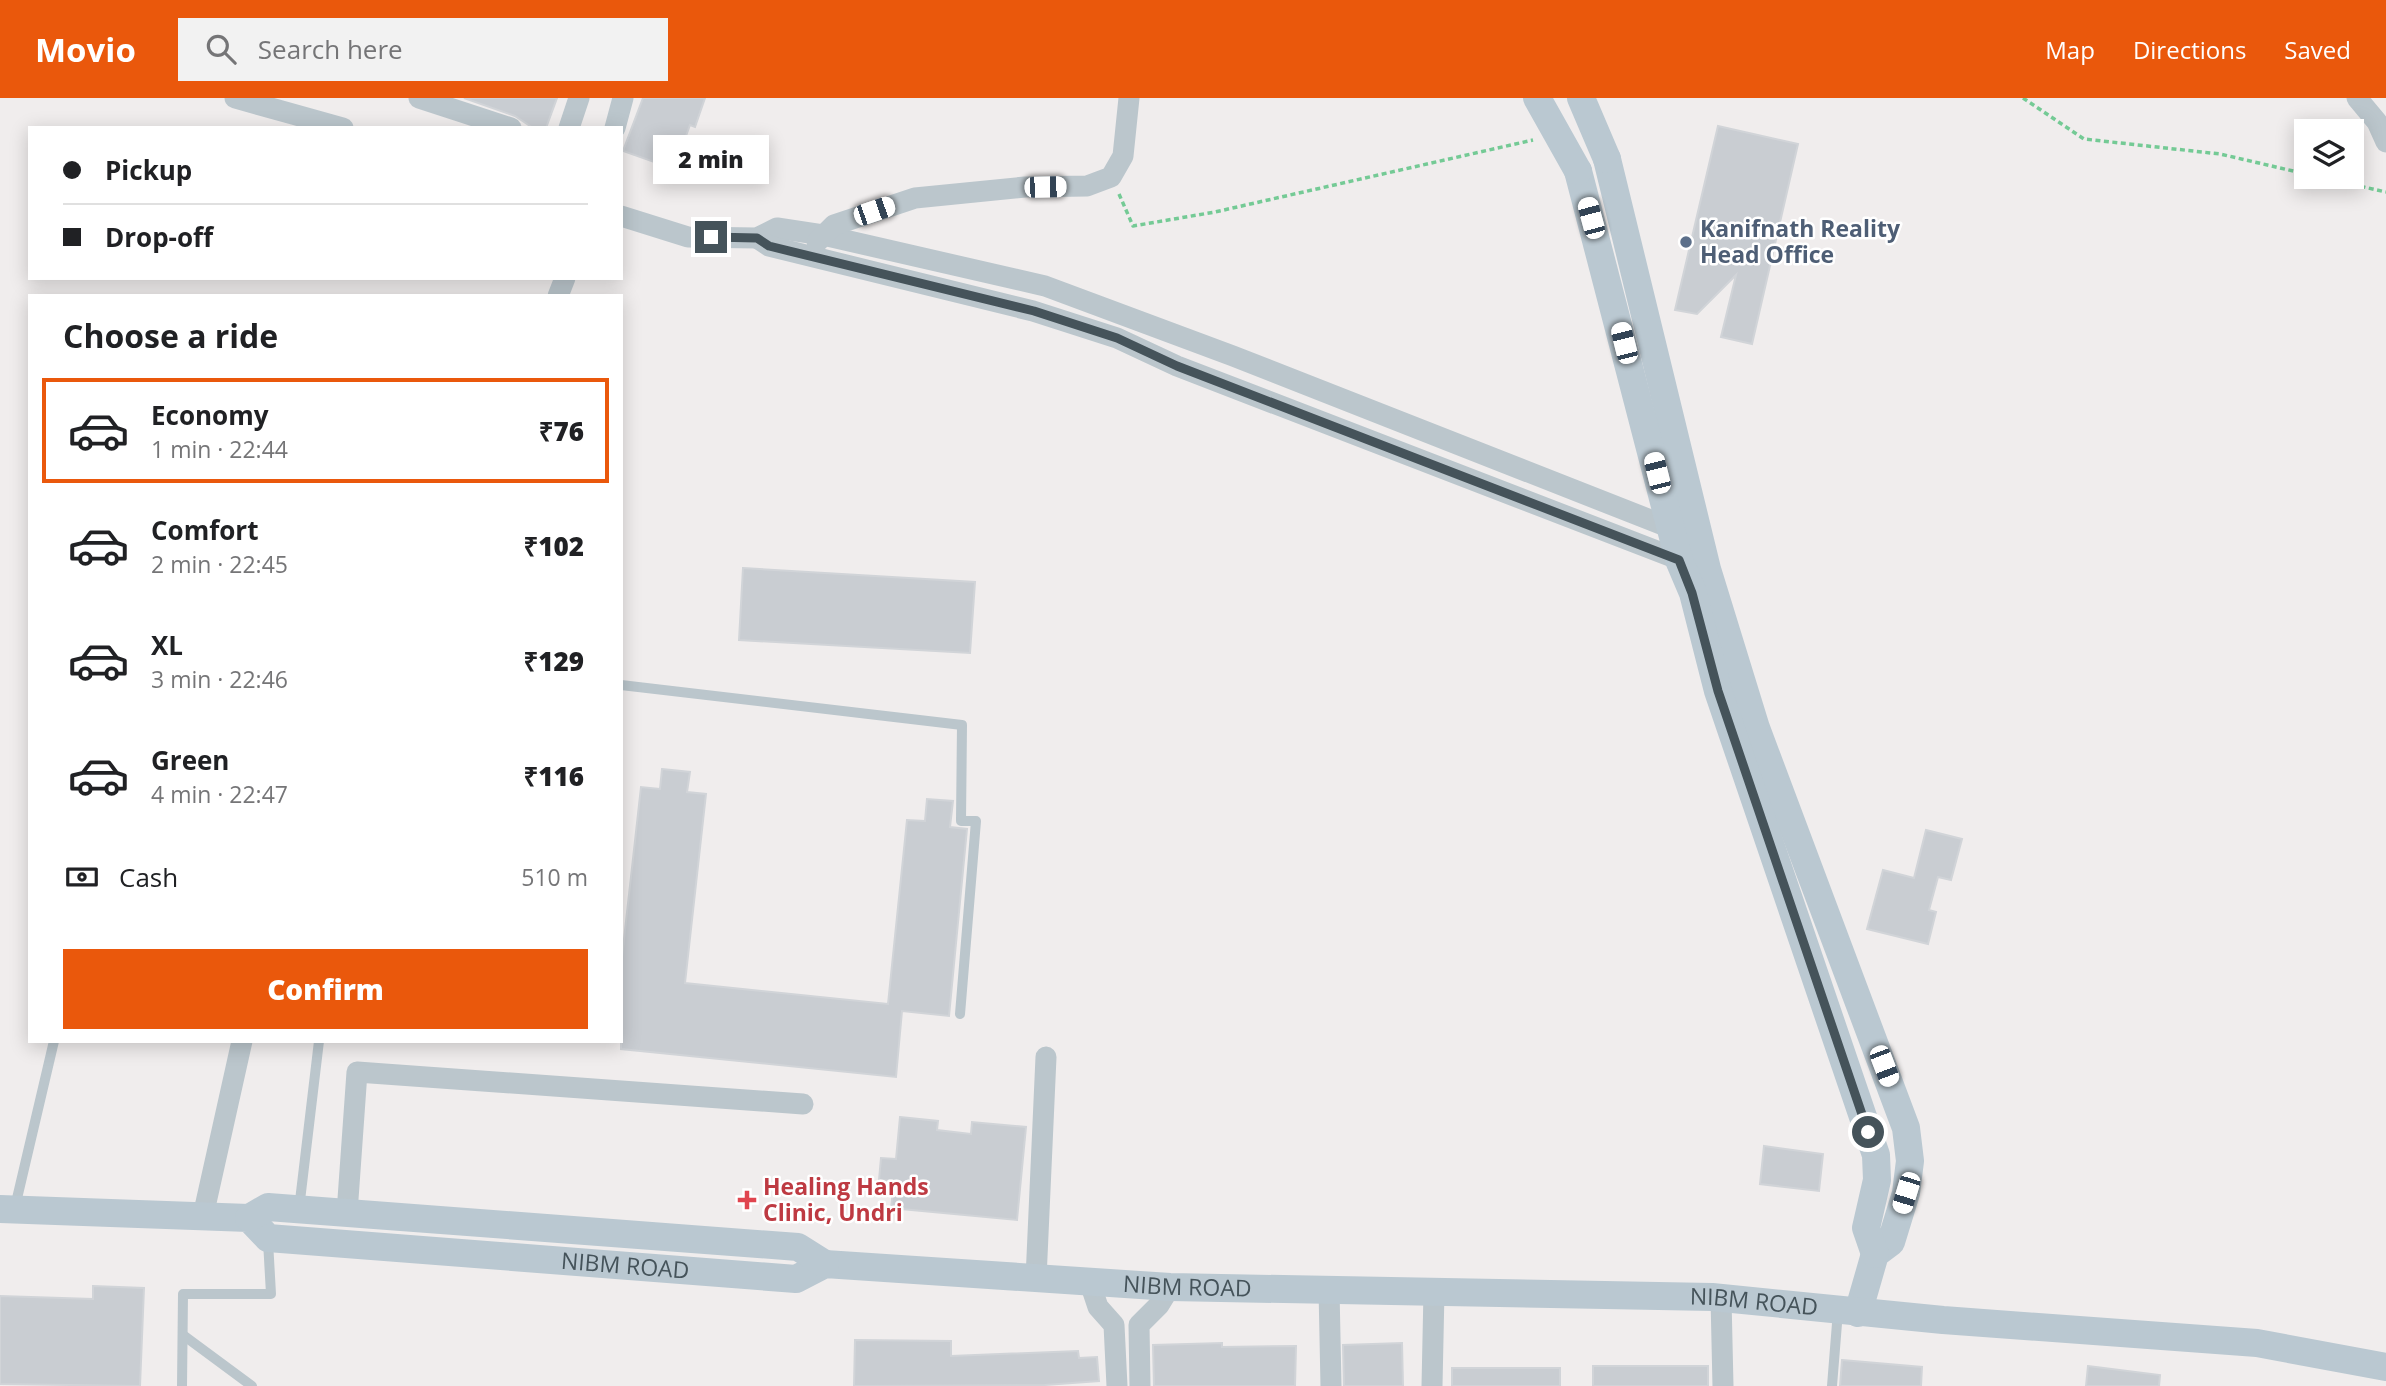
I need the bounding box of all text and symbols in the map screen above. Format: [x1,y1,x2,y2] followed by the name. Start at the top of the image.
[178,18,668,81] search box
[35,27,136,72] text: Movio
[202,30,240,68] icon: search
[258,31,403,67] text: Search here
[2045,33,2095,66] text: Map
[2133,33,2246,66] text: Directions
[2284,33,2351,66] text: Saved
[2294,119,2364,189] map controls
[2294,119,2364,189] button: layers
[653,136,769,184] callout: 2 min
[678,143,744,175] text: 2 min
[105,152,192,188] text: Pickup
[1024,176,1067,198] car
[851,194,898,228] car
[1576,195,1607,241] car
[1700,212,1901,270] place label: Kanifnath Reality Head Office
[105,219,213,255] text: Drop-off
[695,221,727,253] route end
[1678,234,1694,250] marker: Kanifnath Reality Head Office
[63,314,278,357] text: Choose a ride
[1609,320,1640,366] car
[151,397,269,433] text: Economy
[67,399,130,462] icon: car
[539,413,584,449] text: ₹76
[151,433,288,465] text: 1 min · 22:44
[1642,450,1673,496] car
[151,512,258,548] text: Comfort
[67,514,130,577] icon: car
[523,528,584,564] text: ₹102
[151,548,288,580] text: 2 min · 22:45
[151,627,183,663] text: XL
[67,629,130,692] icon: car
[523,643,584,679] text: ₹129
[151,663,288,695] text: 3 min · 22:46
[151,742,229,778] text: Green
[67,744,130,807] icon: car
[523,758,584,794] text: ₹116
[151,778,288,810] text: 4 min · 22:47
[63,858,101,896] icon: cash
[119,859,178,895] text: Cash
[521,861,588,893] text: 510 m
[63,949,588,1029] button: Confirm
[1867,1043,1902,1089] car
[1852,1116,1884,1148] route start
[763,1170,929,1228] place label: Healing Hands Clinic, Undri
[1890,1170,1923,1216] car
[737,1190,757,1210] marker: Healing Hands Clinic, Undri
[560,1244,691,1286] street label: NIBM ROAD
[1122,1267,1252,1304] street label: NIBM ROAD
[1690,1280,1820,1322] street label: NIBM ROAD

